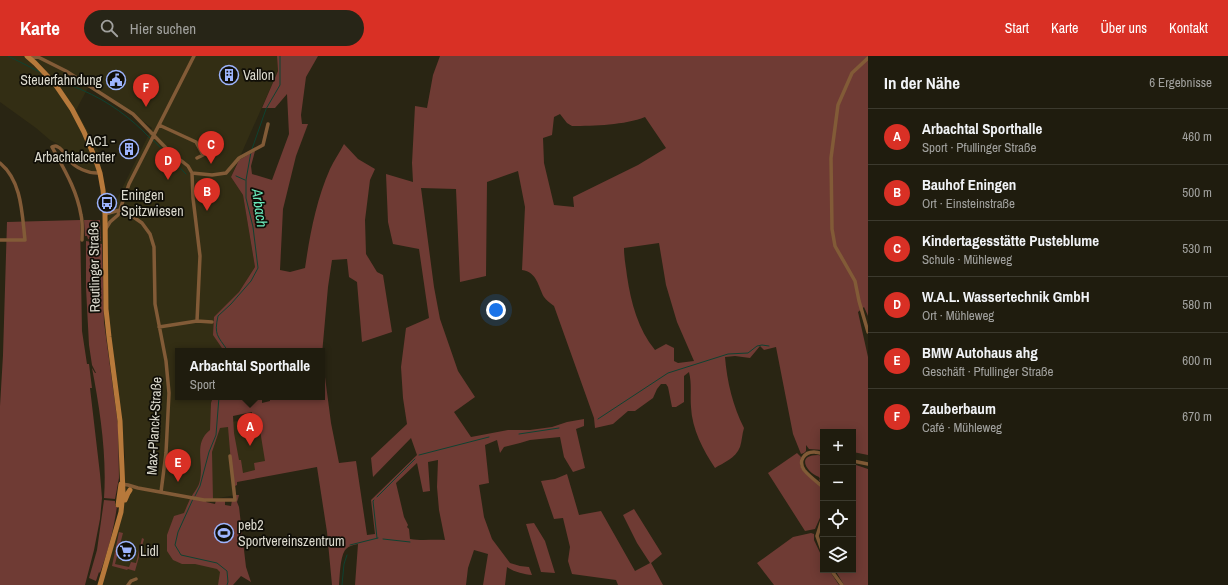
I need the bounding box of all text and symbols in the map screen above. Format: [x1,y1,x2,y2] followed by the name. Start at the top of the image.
[84,10,364,46] search box
[20,15,60,41] text: Karte
[98,17,120,39] icon: search
[130,18,196,39] text: Hier suchen
[1005,19,1029,37] text: Start
[1051,19,1078,37] text: Karte
[1100,19,1147,37] text: Über uns
[1169,19,1208,37] text: Kontakt
[218,64,240,86] building icon: Vallon
[243,66,274,84] place label: Vallon
[105,69,127,91] public building icon: Steuerfahndung
[20,71,103,89] place label: Steuerfahndung
[884,71,960,94] text: In der Nähe
[133,74,159,107] pin: F
[1149,74,1212,91] text: 6 Ergebnisse
[922,118,1042,139] text: Arbachtal Sporthalle
[893,128,901,145] text: A
[1182,128,1212,145] text: 460 m
[198,131,224,164] pin: C
[34,132,115,166] place label: AC1 - Arbachtalcenter
[118,138,140,160] building icon: AC1 - Arbachtalcenter
[922,139,1036,156] text: Sport · Pfullinger Straße
[155,147,181,180] pin: D
[922,174,1016,195] text: Bauhof Eningen
[194,178,220,211] pin: B
[893,184,901,201] text: B
[1182,184,1212,201] text: 500 m
[121,186,184,220] place label: Eningen Spitzwiesen
[247,186,273,229] water label: Arbach
[96,192,118,214] bus stop icon: Eningen Spitzwiesen
[922,195,1015,212] text: Ort · Einsteinstraße
[84,222,104,312] street label: Reutlinger Straße
[922,230,1099,251] text: Kindertagesstätte Pusteblume
[893,240,901,257] text: C
[1182,240,1212,257] text: 530 m
[922,251,1012,268] text: Schule · Mühleweg
[922,286,1090,307] text: W.A.L. Wassertechnik GmbH
[893,296,901,313] text: D
[1182,296,1212,313] text: 580 m
[486,300,506,320] your location
[922,307,994,324] text: Ort · Mühleweg
[922,342,1038,363] text: BMW Autohaus ahg
[175,348,325,400] popup
[893,352,901,369] text: E
[1182,352,1212,369] text: 600 m
[190,355,310,376] text: Arbachtal Sporthalle
[922,363,1054,380] text: Geschäft · Pfullinger Straße
[142,376,166,476] street label: Max-Planck-Straße
[190,376,215,393] text: Sport
[922,398,996,419] text: Zauberbaum
[894,408,900,425] text: F
[1182,408,1212,425] text: 670 m
[237,413,263,446] pin: A
[922,419,1002,436] text: Café · Mühleweg
[820,429,856,573] map controls
[820,429,856,465] button: +
[165,449,191,482] pin: E
[820,465,856,501] button: −
[820,501,856,537] button: locate
[238,516,345,550] place label: peb2 Sportvereinszentrum
[213,522,235,544] sports icon: peb2 Sportvereinszentrum
[820,537,856,573] button: layers
[115,540,137,562] supermarket icon: Lidl
[140,542,159,560] place label: Lidl

